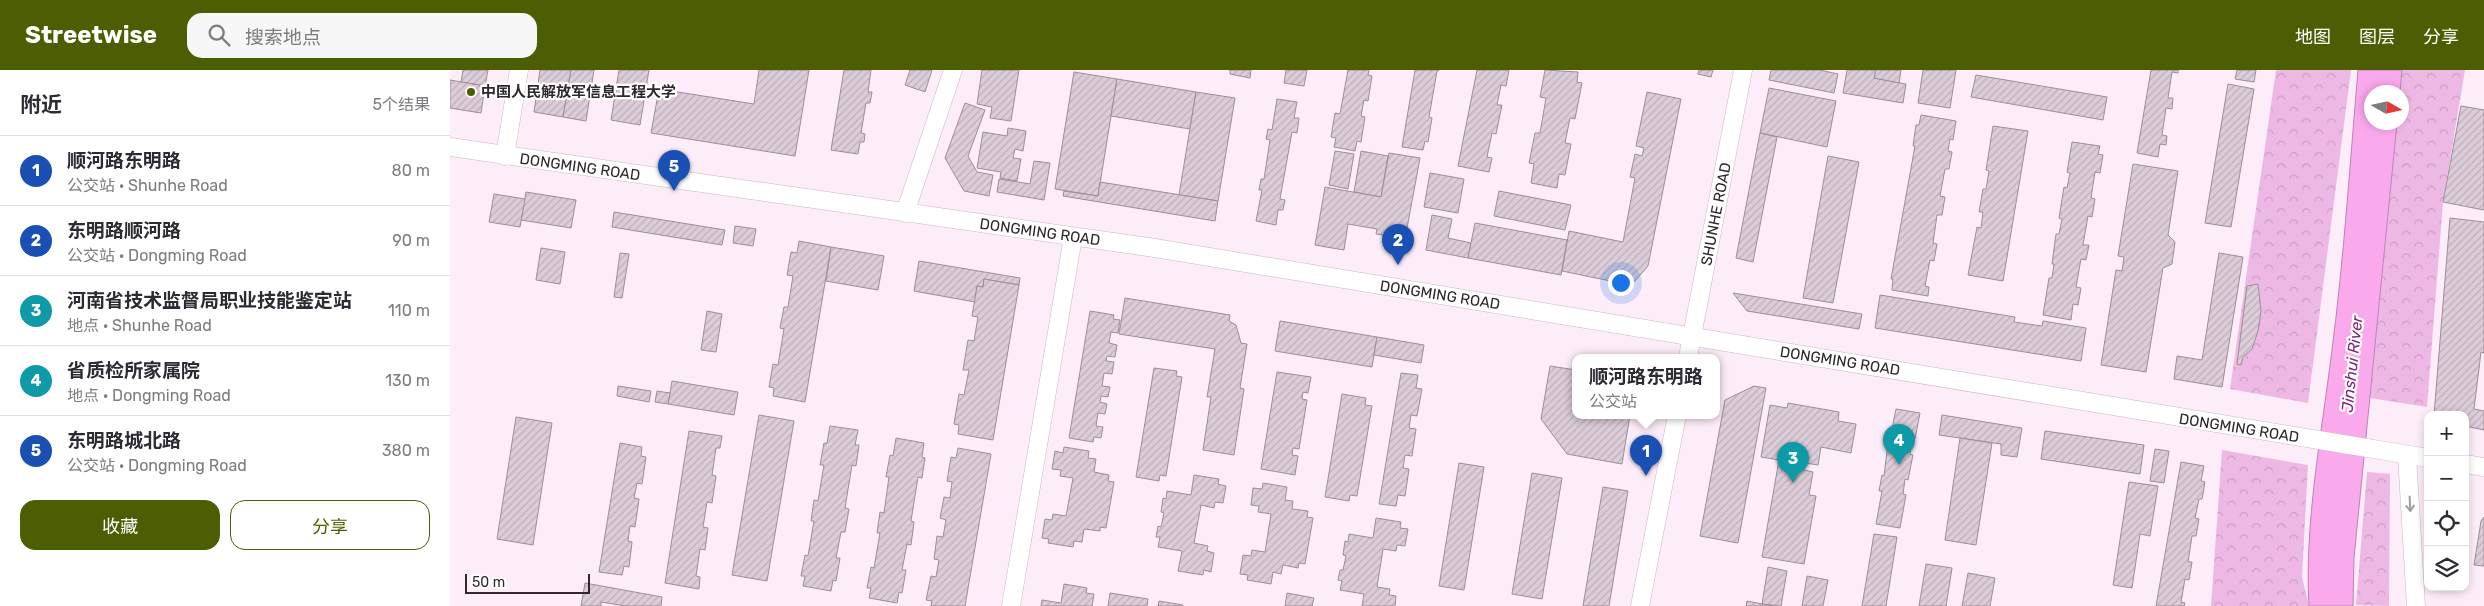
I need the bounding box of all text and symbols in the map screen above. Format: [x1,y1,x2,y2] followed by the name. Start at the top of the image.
[187,13,537,58] search box
[25,21,157,49] text: Streetwise
[205,21,233,49] icon: search
[245,26,321,49] text: 搜索地点
[2295,26,2331,48] text: 地图
[2359,26,2395,48] text: 图层
[2423,26,2459,48] text: 分享
[481,83,676,101] place label: 中国人民解放军信息工程大学
[2364,85,2409,130] north arrow
[465,86,477,98] marker: 中国人民解放军信息工程大学
[20,92,62,117] text: 附近
[372,95,430,114] text: 5个结果
[67,149,181,172] text: 顺河路东明路
[519,150,641,184] street label: DONGMING ROAD
[658,150,690,191] pin: 5
[32,161,40,180] text: 1
[392,161,430,180] text: 80 m
[1697,161,1735,267] street label: SHUNHE ROAD
[67,176,228,195] text: 公交站 · Shunhe Road
[979,215,1101,249] street label: DONGMING ROAD
[67,219,181,242] text: 东明路顺河路
[1382,224,1414,265] pin: 2
[31,231,41,250] text: 2
[392,231,430,250] text: 90 m
[67,246,247,265] text: 公交站 · Dongming Road
[1608,270,1634,296] your location
[1379,277,1501,313] street label: DONGMING ROAD
[67,289,352,312] text: 河南省技术监督局职业技能鉴定站
[31,301,41,320] text: 3
[388,301,430,320] text: 110 m
[2337,314,2367,413] water label: Jinshui River
[67,316,212,335] text: 地点 · Shunhe Road
[1779,343,1901,379] street label: DONGMING ROAD
[1572,354,1720,419] popup
[67,359,200,382] text: 省质检所家属院
[1589,365,1703,388] text: 顺河路东明路
[31,371,41,390] text: 4
[385,371,430,390] text: 130 m
[67,386,231,405] text: 地点 · Dongming Road
[1589,392,1637,411] text: 公交站
[2178,410,2300,446] street label: DONGMING ROAD
[2424,411,2469,591] map controls
[2424,411,2469,456] button: +
[1883,424,1915,465] pin: 4
[67,429,181,452] text: 东明路城北路
[1630,435,1662,476] pin: 1
[31,441,41,460] text: 5
[382,441,430,460] text: 380 m
[1777,442,1809,483] pin: 3
[67,456,247,475] text: 公交站 · Dongming Road
[2424,456,2469,501] button: −
[2405,495,2414,511] one-way arrow
[20,500,220,550] button: 收藏
[230,500,430,550] button: 分享
[2424,501,2469,546] button: locate
[2424,546,2469,591] button: layers
[465,571,590,594] scale bar
[472,574,505,591] text: 50 m

